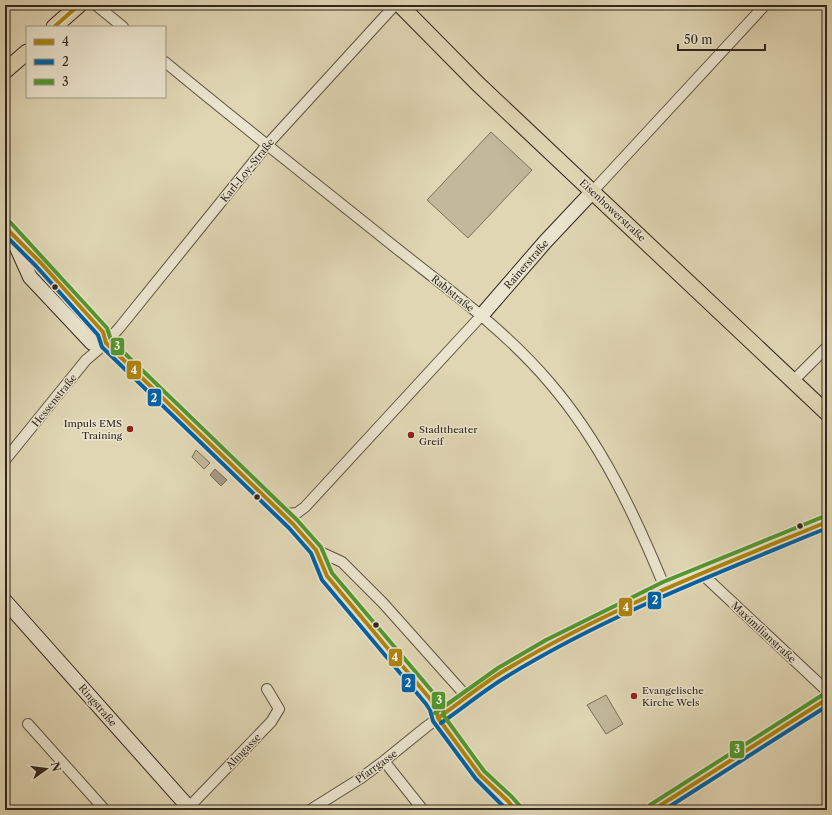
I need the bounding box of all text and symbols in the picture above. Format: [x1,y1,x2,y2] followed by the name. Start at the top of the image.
[26,26,166,98] legend
[678,26,765,52] scale bar
[684,32,713,47] text: 50 m
[62,34,69,49] text: 4
[62,54,69,69] text: 2
[62,74,69,89] text: 3
[218,135,277,205] street label: Karl-Loy-Straße
[577,176,649,245] street label: Eisenhowerstraße
[501,237,552,292] street label: Rainerstraße
[429,272,477,315] street label: Rablstraße
[50,282,60,292] unlabelled marker
[110,337,125,356] line badge: 3
[114,339,120,353] text: 3
[126,360,142,380] line badge: 4
[131,363,138,377] text: 4
[29,371,80,429] street label: Hessenstraße
[147,388,162,407] line badge: 2
[151,391,158,405] text: 2
[64,417,123,442] place label: Impuls EMS Training
[419,423,478,448] place label: Stadttheater Greif
[125,424,135,434] marker: Impuls EMS Training
[406,430,416,440] marker: Stadttheater Greif
[252,492,262,502] unlabelled marker
[795,521,805,531] unlabelled marker
[647,591,662,610] line badge: 2
[652,593,659,607] text: 2
[618,597,633,617] line badge: 4
[729,599,799,666] street label: Maximilianstraße
[623,600,630,614] text: 4
[371,620,381,630] unlabelled marker
[388,648,403,667] line badge: 4
[392,650,399,664] text: 4
[401,673,416,693] line badge: 2
[405,676,412,690] text: 2
[76,682,120,729] street label: Ringstraße
[642,684,704,709] place label: Evangelische Kirche Wels
[431,691,446,710] line badge: 3
[629,691,639,701] marker: Evangelische Kirche Wels
[436,693,442,707] text: 3
[223,731,264,773] street label: Almgasse
[729,740,745,759] line badge: 3
[734,742,740,756] text: 3
[353,747,400,786] street label: Pfarrgasse
[26,749,66,789] north arrow
[48,760,64,773] text: N

